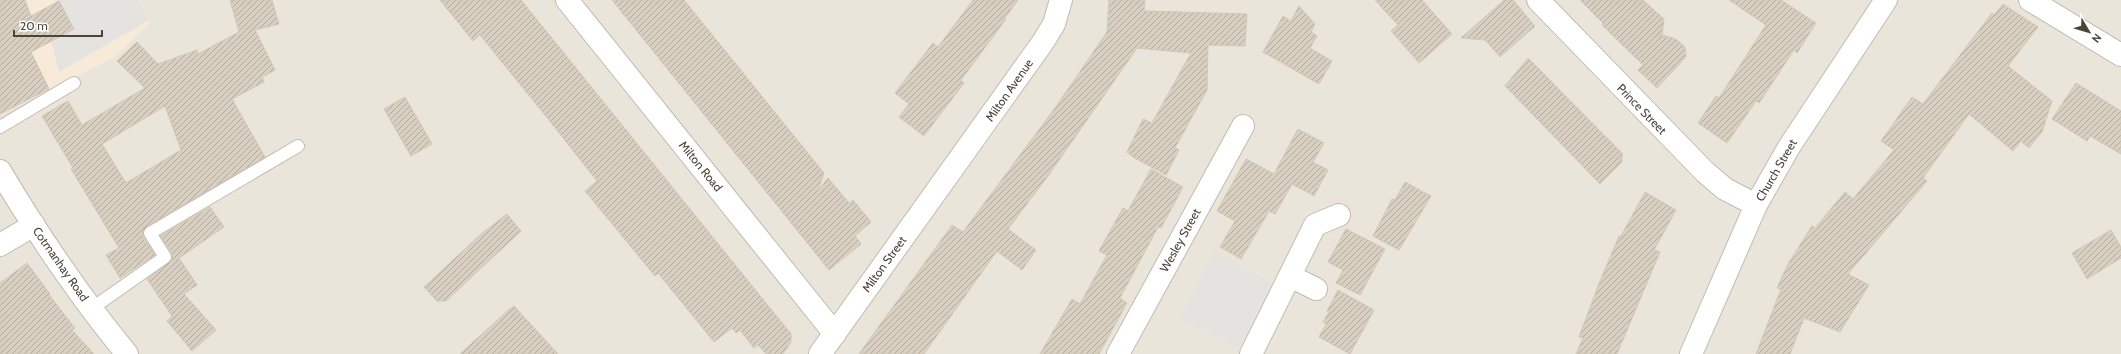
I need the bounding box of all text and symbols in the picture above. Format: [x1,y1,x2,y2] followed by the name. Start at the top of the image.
[14,12,102,38] scale bar
[2069,12,2109,52] north arrow
[20,18,48,33] text: 20 m
[2089,31,2105,46] text: N
[982,56,1036,124] street label: Milton Avenue
[1614,80,1670,138] street label: Prince Street
[1752,136,1800,204] street label: Church Street
[676,138,726,194] street label: Milton Road
[1156,206,1204,274] street label: Wesley Street
[30,224,92,304] street label: Cotmanhay Road
[859,233,909,295] street label: Milton Street

